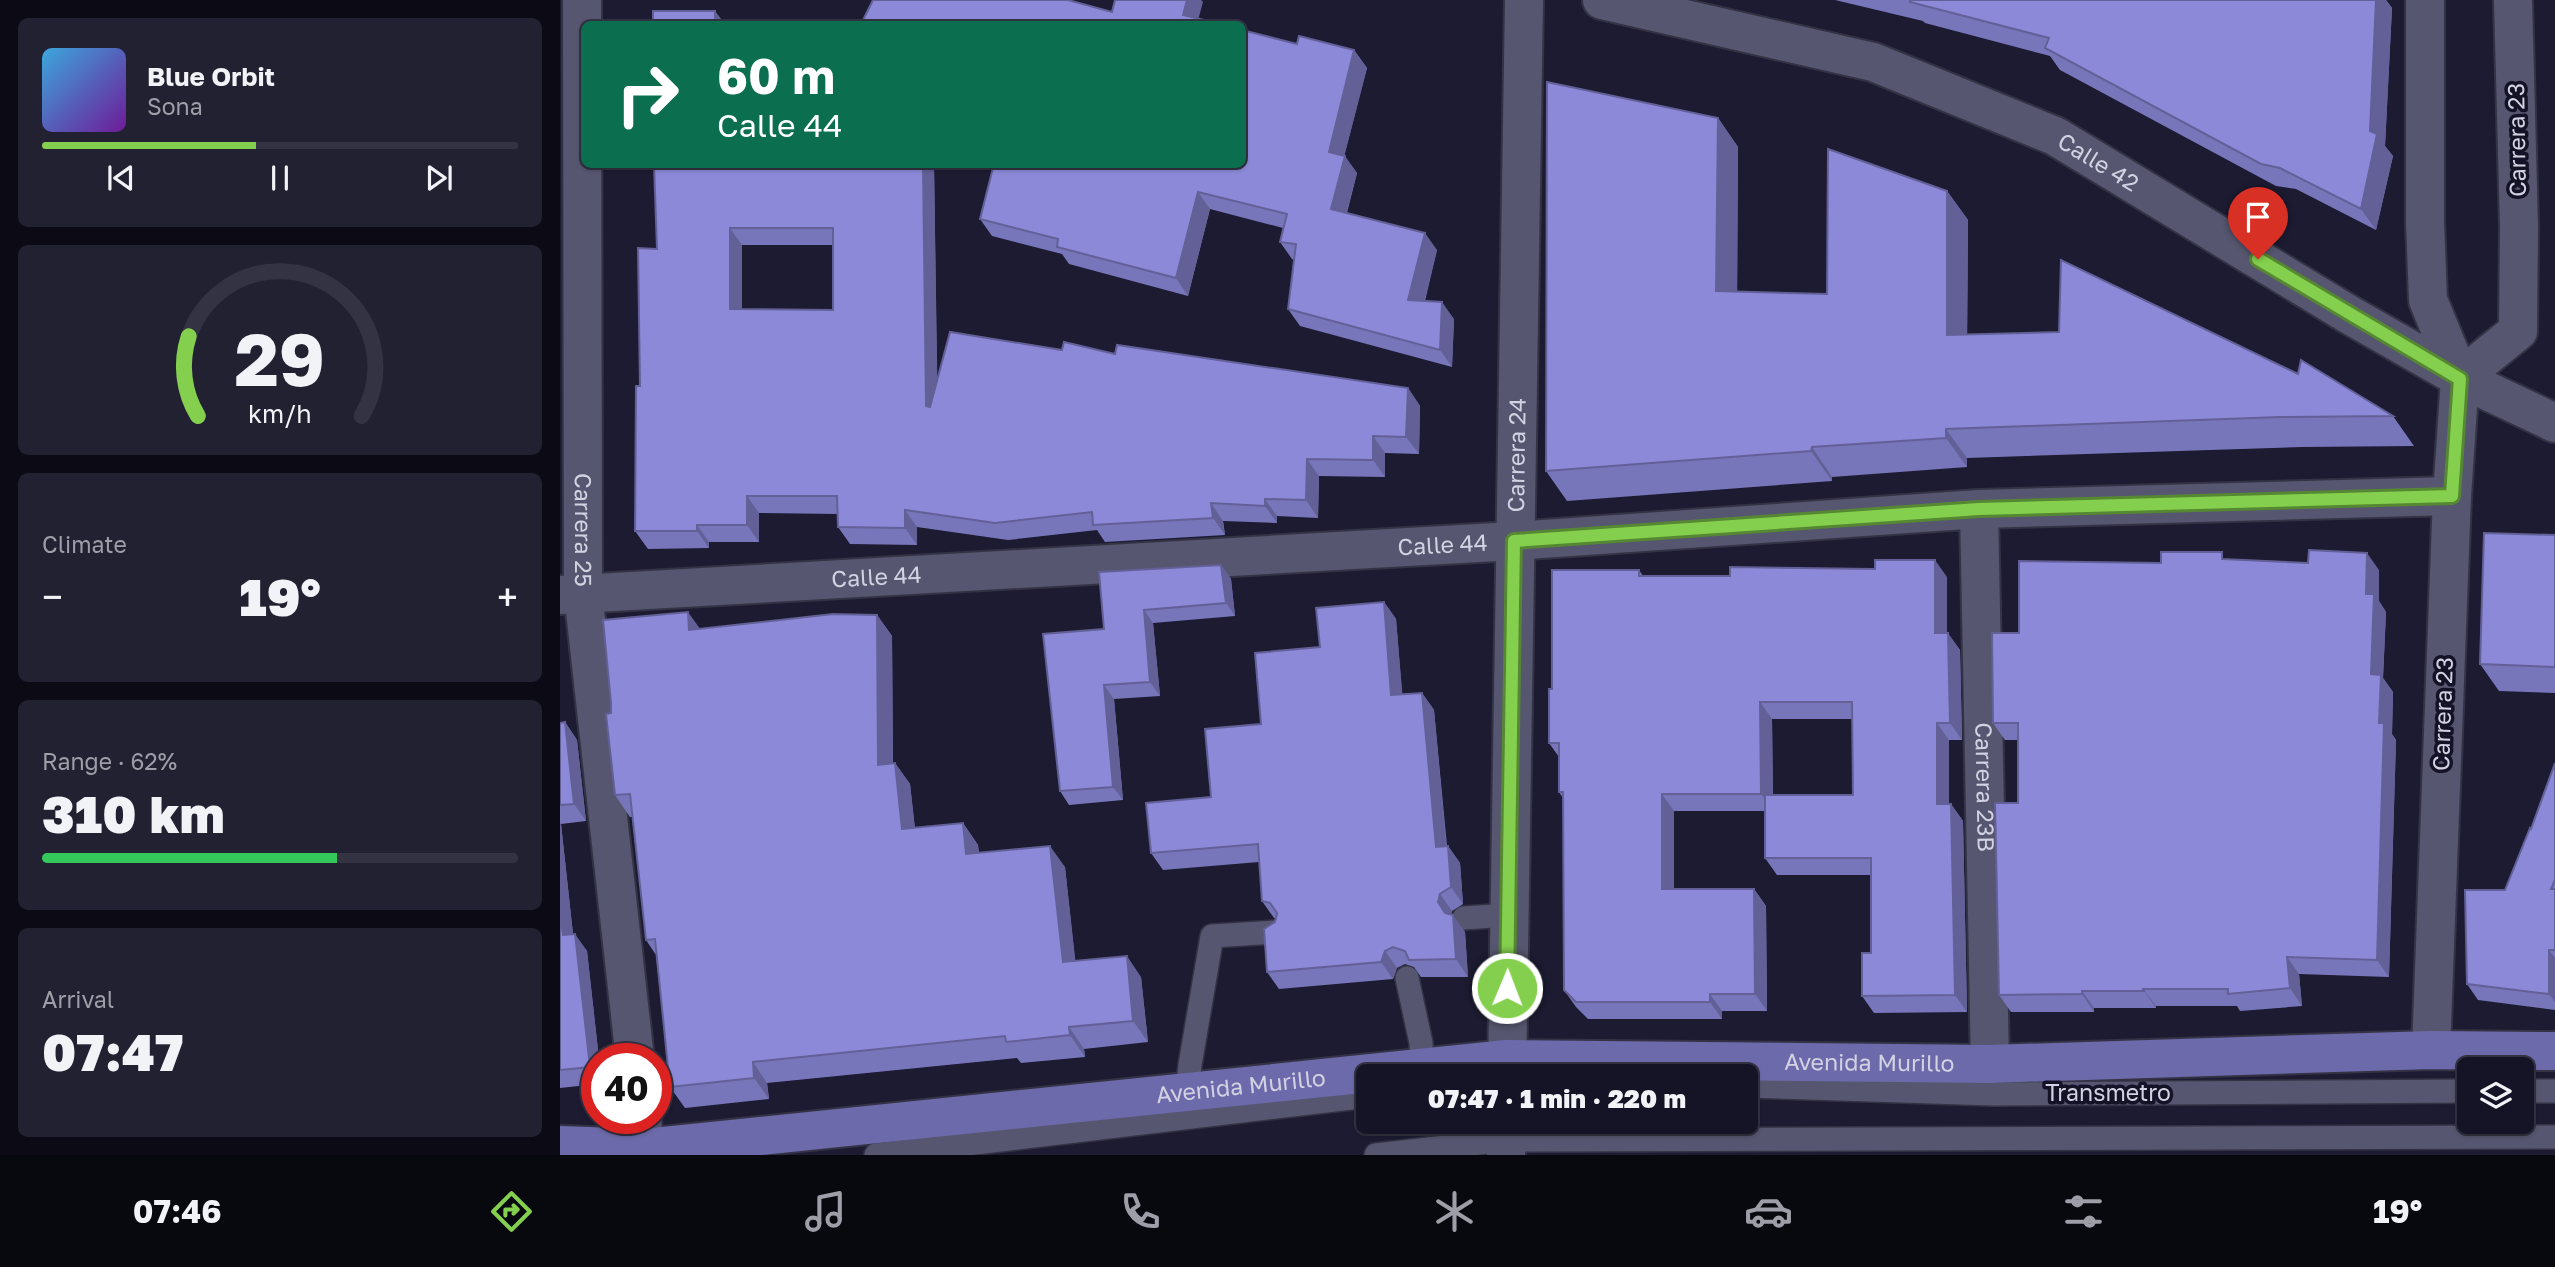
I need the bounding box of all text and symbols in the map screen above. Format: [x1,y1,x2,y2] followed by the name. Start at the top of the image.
[717,46,835,105] text: 60 m
[602,49,693,140] icon: right
[147,61,275,92] text: Blue Orbit
[2501,83,2531,197] street label: Carrera 23
[147,92,203,120] text: Sona
[717,106,843,144] text: Calle 44
[2053,126,2144,197] street label: Calle 42
[102,159,140,197] icon: previous
[261,159,299,197] icon: pause
[420,159,458,197] icon: next
[2228,187,2288,259] pin
[2239,198,2277,236] icon: arrive
[235,316,325,403] text: 29
[248,398,312,429] text: km/h
[1501,398,1531,513] street label: Carrera 24
[570,473,598,587] street label: Carrera 25
[1397,528,1488,561] street label: Calle 44
[42,530,127,558] text: Climate
[831,560,922,593] street label: Calle 44
[239,565,321,627] text: 19°
[42,574,63,619] text: −
[497,574,518,619] text: +
[2426,657,2458,771] street label: Carrera 23
[1970,722,2001,852] street label: Carrera 23B
[42,747,177,775] text: Range · 62%
[42,782,225,844] text: 310 km
[1470,951,1544,1025] position arrow
[42,985,114,1013] text: Arrival
[42,1020,183,1082] text: 07:47
[581,1043,672,1134] speed limit sign: 40
[1784,1047,1955,1077] street label: Avenida Murillo
[2457,1057,2534,1134] map controls
[2457,1057,2534,1134] button: layers
[1155,1063,1327,1108] street label: Avenida Murillo
[2045,1078,2171,1106] street label: Transmetro
[1428,1083,1686,1114] text: 07:47 · 1 min · 220 m
[487,1187,536,1236] icon: directions
[801,1187,850,1236] icon: music
[1116,1187,1165,1236] icon: phone
[1430,1187,1479,1236] icon: climate
[1744,1187,1793,1236] icon: car
[2059,1187,2108,1236] icon: filters
[133,1192,221,1230] text: 07:46
[2373,1192,2422,1230] text: 19°

